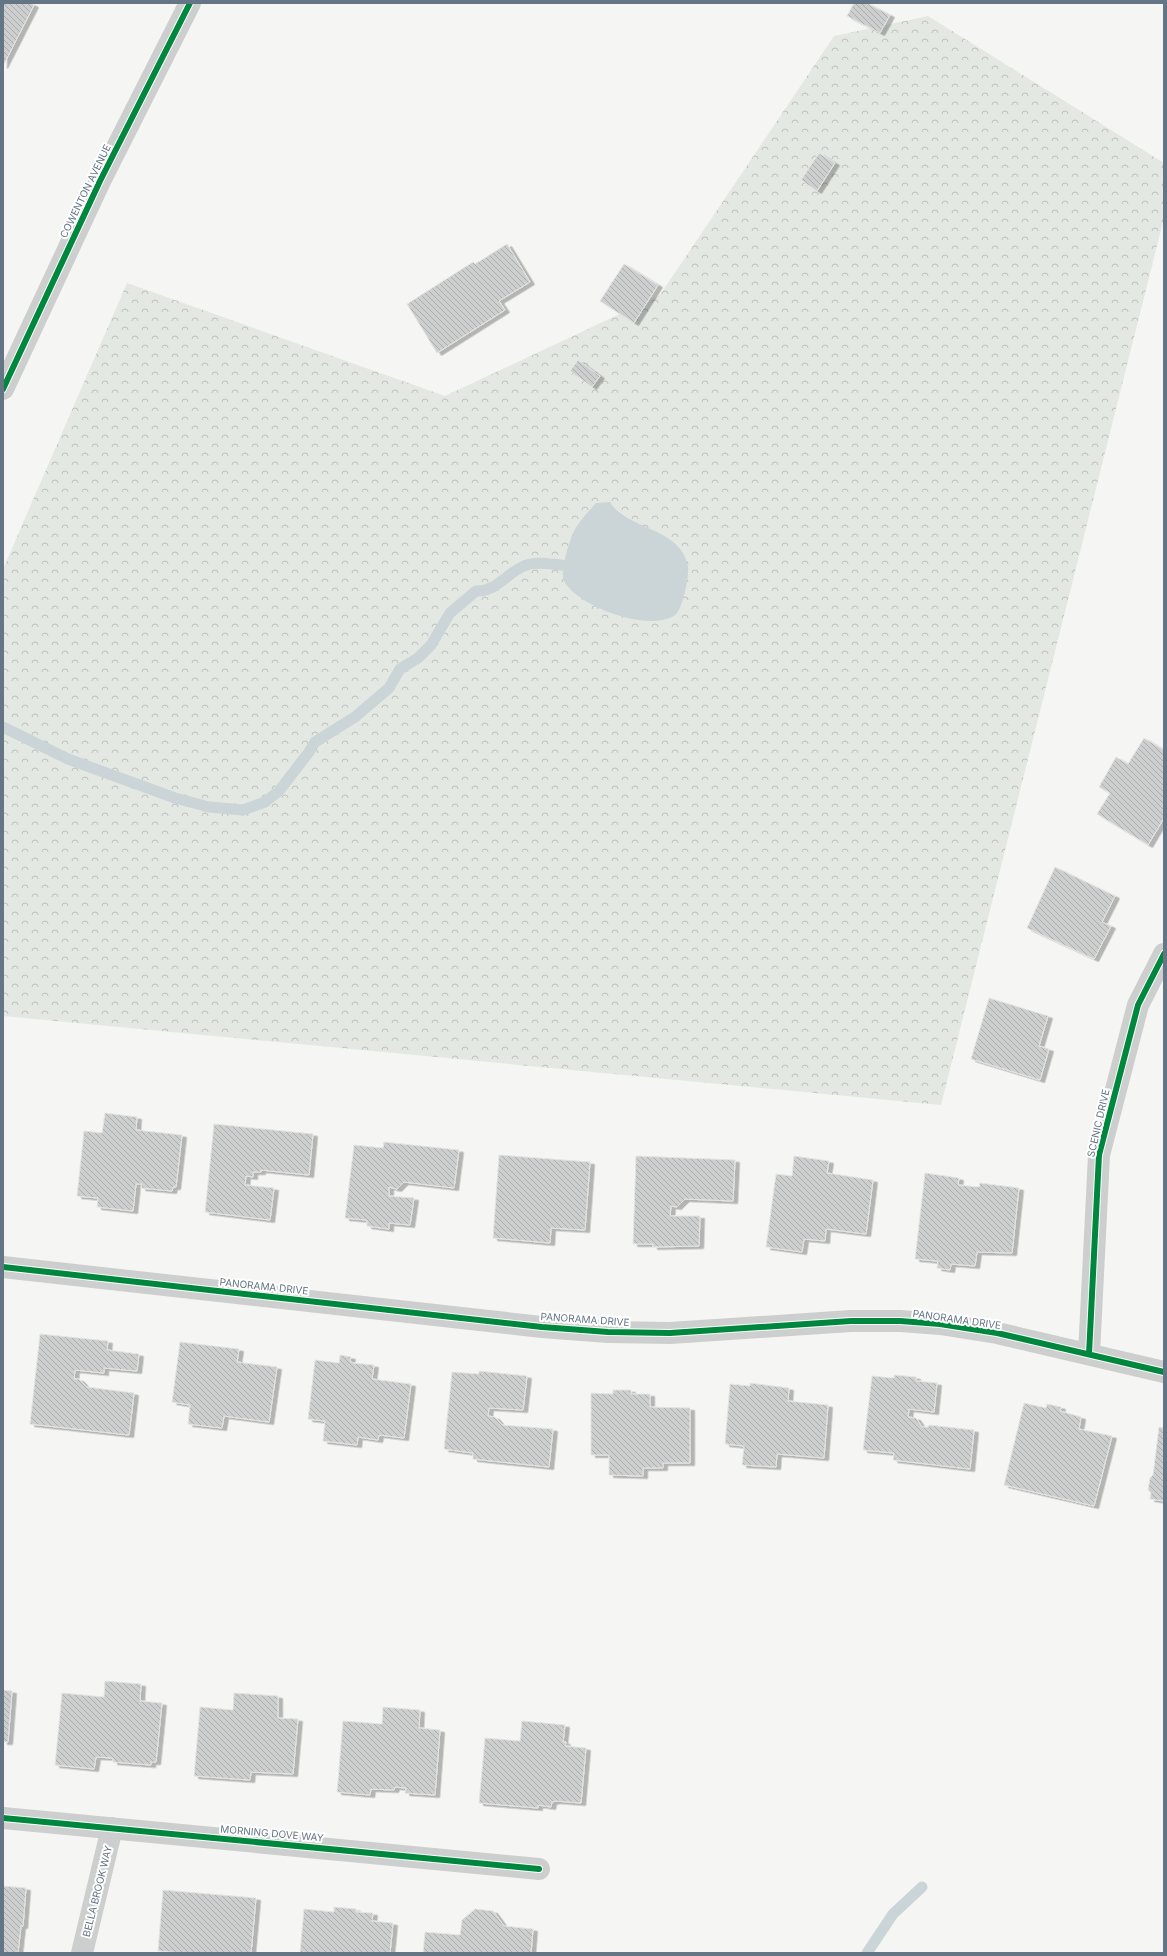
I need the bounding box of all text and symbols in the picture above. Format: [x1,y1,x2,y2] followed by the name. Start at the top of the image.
[57,142,113,240] street label: COWENTON AVENUE
[1084,1088,1112,1158] street label: SCENIC DRIVE
[219,1275,309,1297] street label: PANORAMA DRIVE
[912,1307,1002,1331] street label: PANORAMA DRIVE
[540,1310,630,1328] street label: PANORAMA DRIVE
[220,1823,324,1844] street label: MORNING DOVE WAY
[80,1844,114,1938] street label: BELLA BROOK WAY

